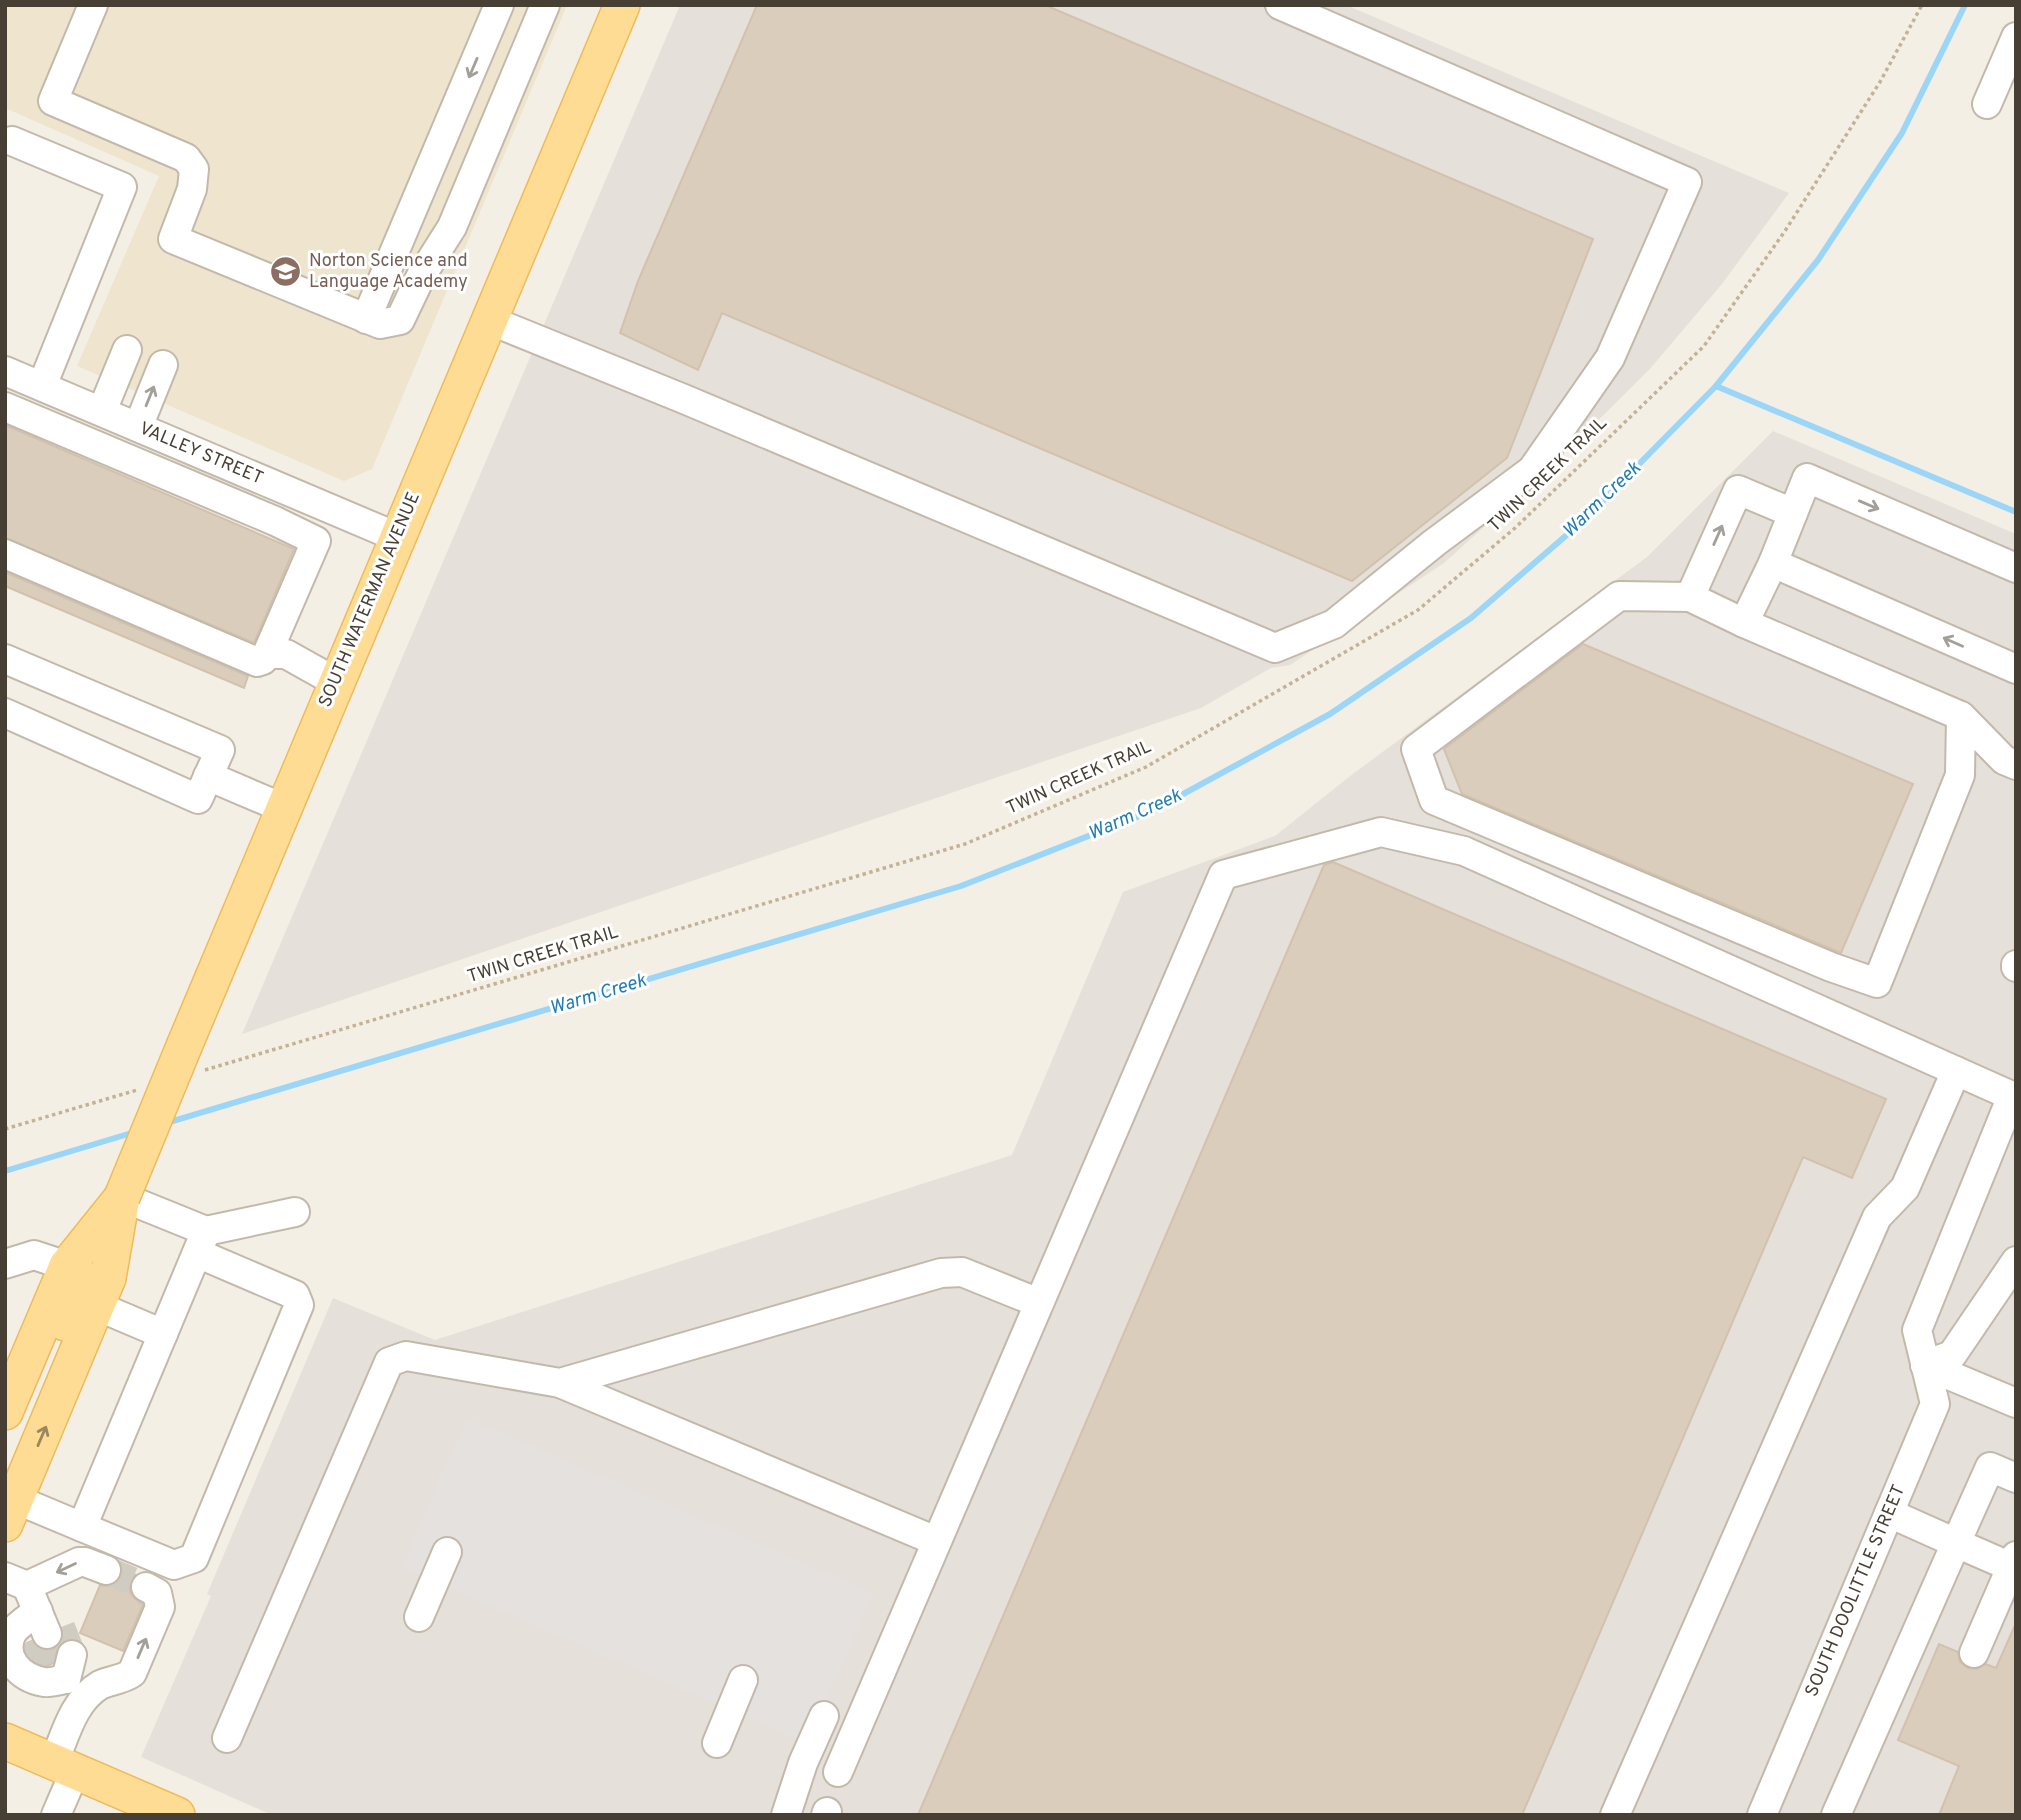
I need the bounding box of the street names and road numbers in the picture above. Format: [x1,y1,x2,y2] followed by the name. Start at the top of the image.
[1484,412,1612,538] street label: TWIN CREEK TRAIL
[136,418,266,490] street label: VALLEY STREET
[314,489,426,711] street label: SOUTH WATERMAN AVENUE
[1003,736,1155,820] street label: TWIN CREEK TRAIL
[465,921,621,989] street label: TWIN CREEK TRAIL
[1801,1482,1911,1700] street label: SOUTH DOOLITTLE STREET

